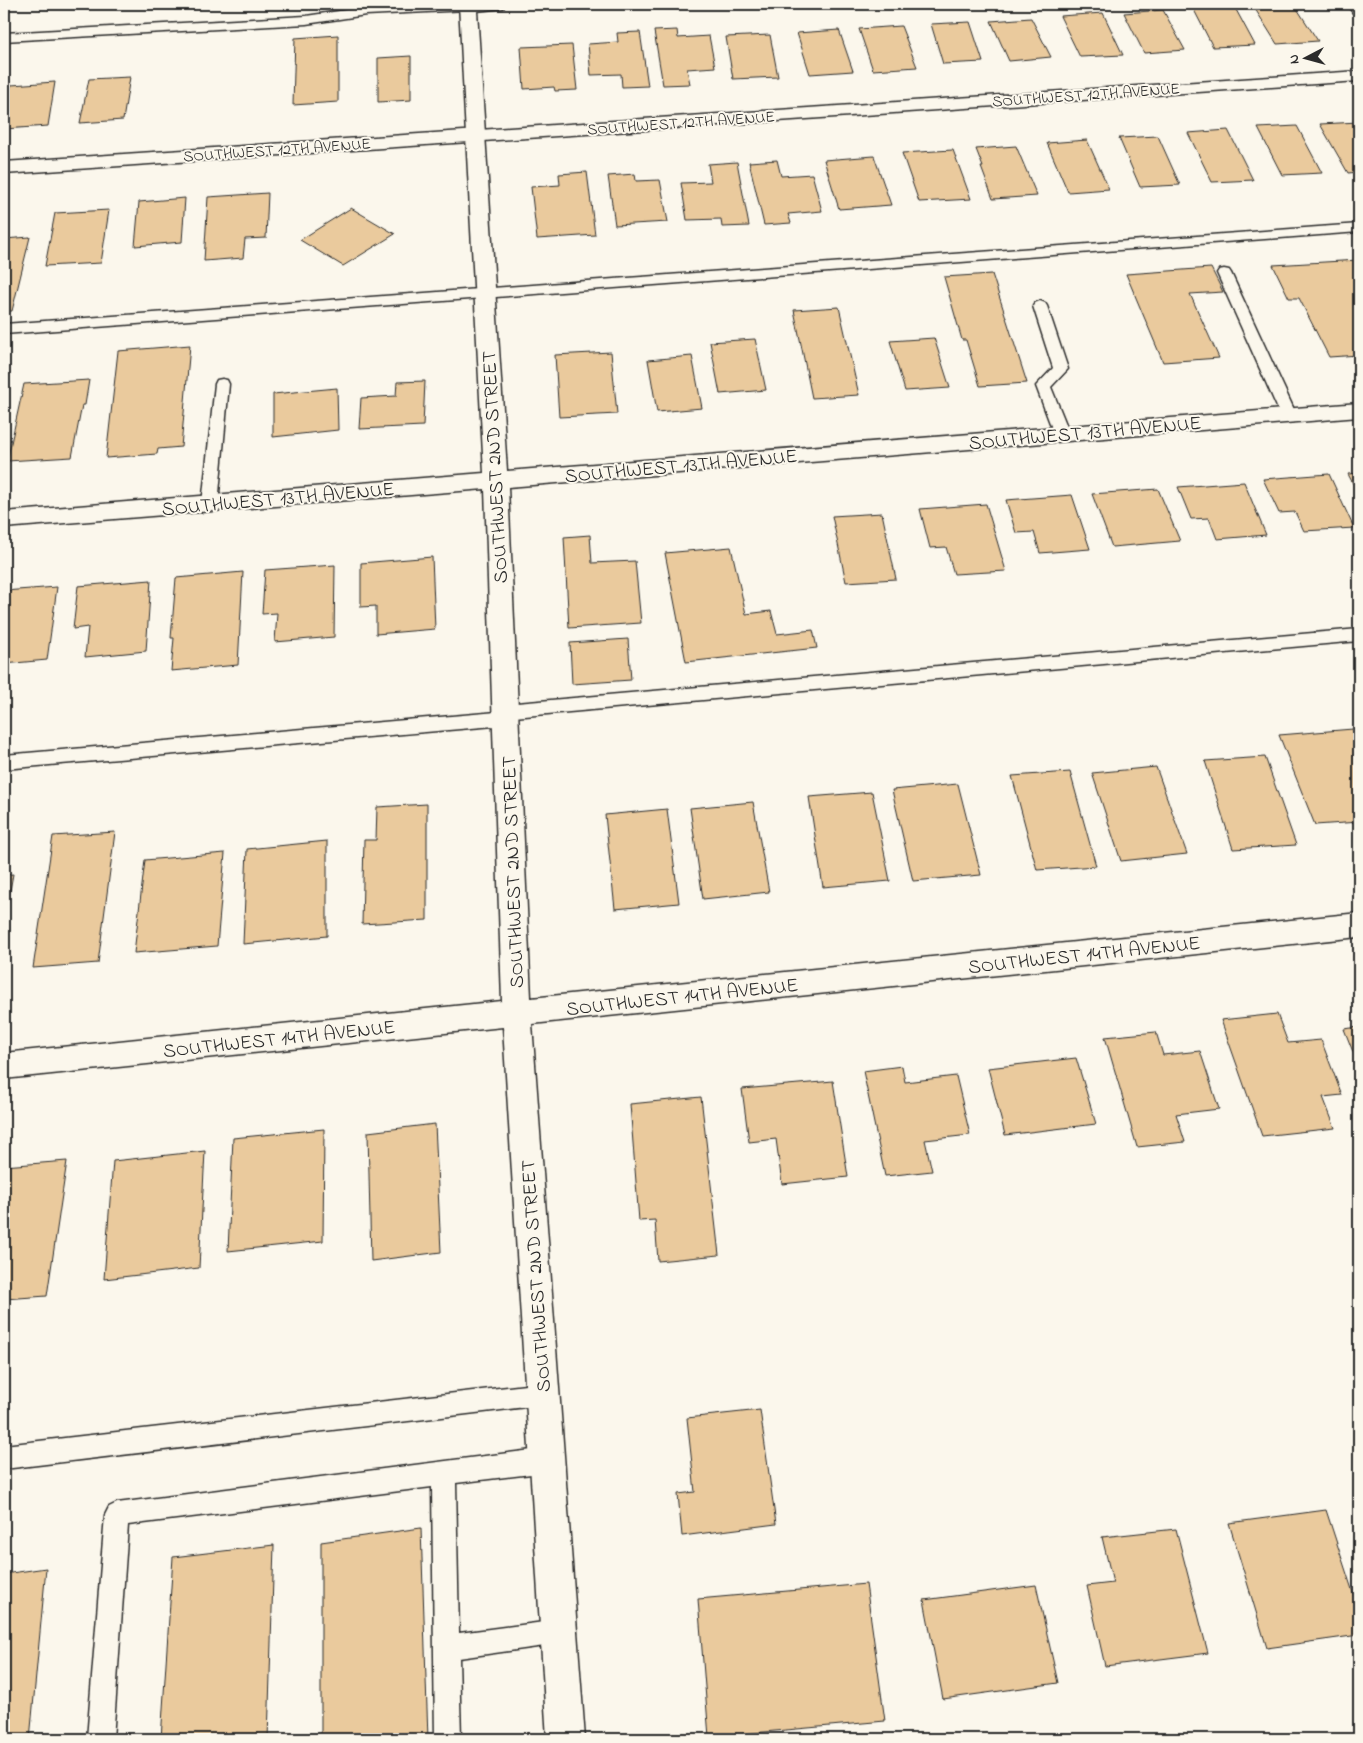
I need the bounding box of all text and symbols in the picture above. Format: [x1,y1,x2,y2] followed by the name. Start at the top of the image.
[1280,32,1330,82] north arrow
[1284,53,1305,65] text: N
[991,77,1181,115] street label: SOUTHWEST 12TH AVENUE
[586,105,776,143] street label: SOUTHWEST 12TH AVENUE
[182,132,372,170] street label: SOUTHWEST 12TH AVENUE
[476,350,517,584] street label: SOUTHWEST 2ND STREET
[968,410,1203,459] street label: SOUTHWEST 13TH AVENUE
[564,443,799,492] street label: SOUTHWEST 13TH AVENUE
[161,476,396,525] street label: SOUTHWEST 13TH AVENUE
[496,755,533,989] street label: SOUTHWEST 2ND STREET
[967,930,1202,983] street label: SOUTHWEST 14TH AVENUE
[565,972,800,1025] street label: SOUTHWEST 14TH AVENUE
[162,1014,397,1067] street label: SOUTHWEST 14TH AVENUE
[515,1159,560,1393] street label: SOUTHWEST 2ND STREET

